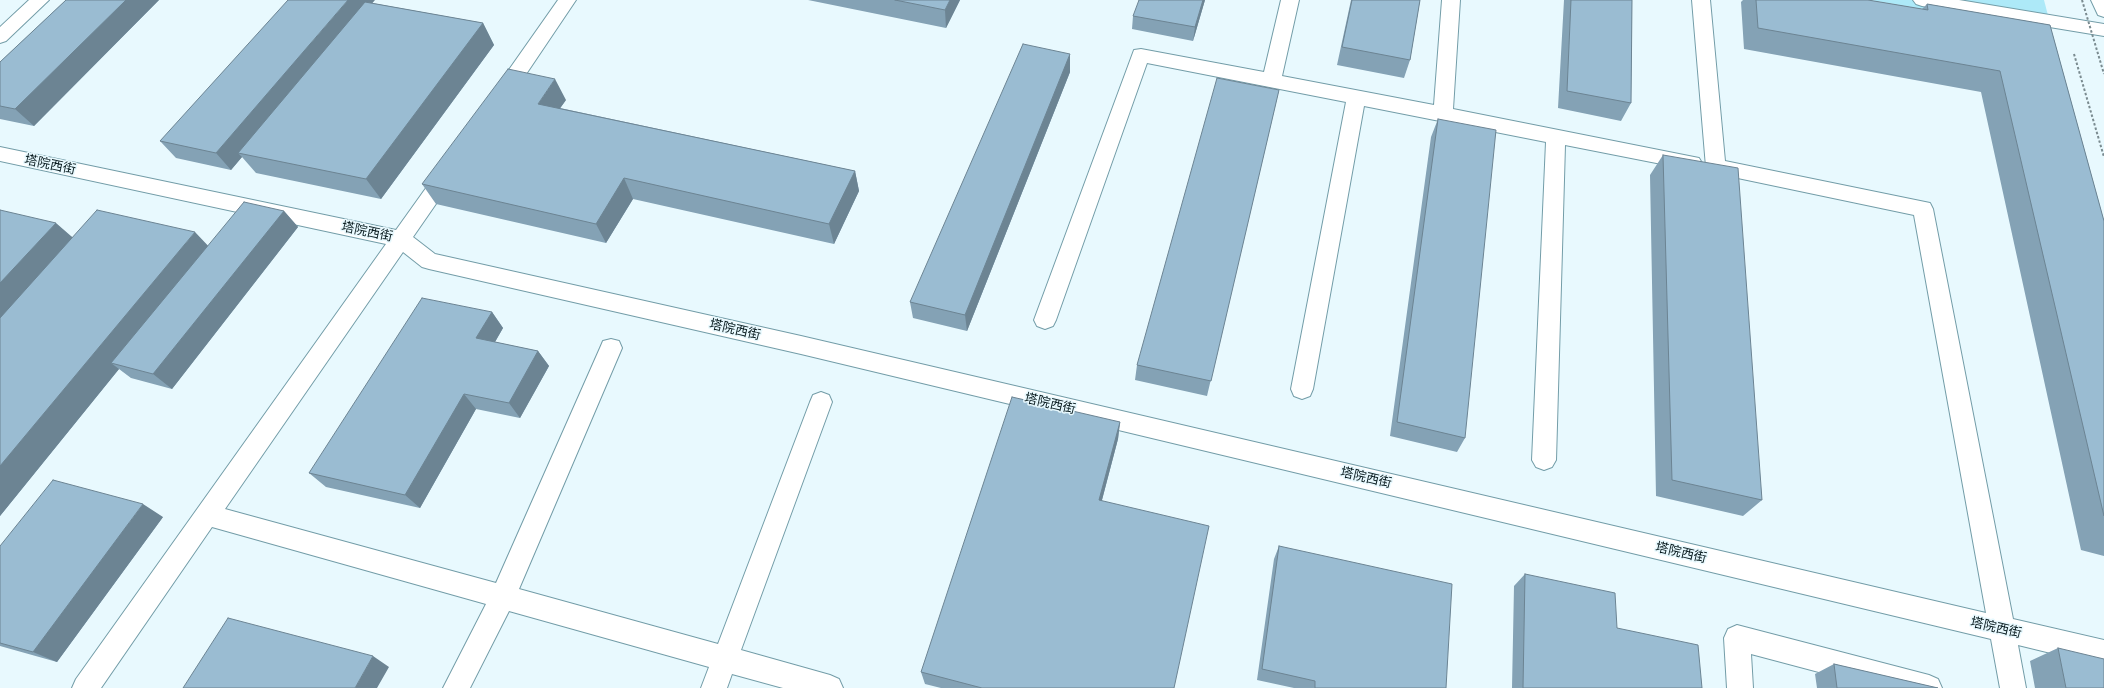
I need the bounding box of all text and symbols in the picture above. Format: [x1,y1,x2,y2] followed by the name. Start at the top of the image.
[23,152,77,178] street label: 塔院西街
[340,219,394,245] street label: 塔院西街
[708,317,762,343] street label: 塔院西街
[1023,391,1077,417] street label: 塔院西街
[1339,465,1393,491] street label: 塔院西街
[1654,540,1708,566] street label: 塔院西街
[1969,615,2023,641] street label: 塔院西街

